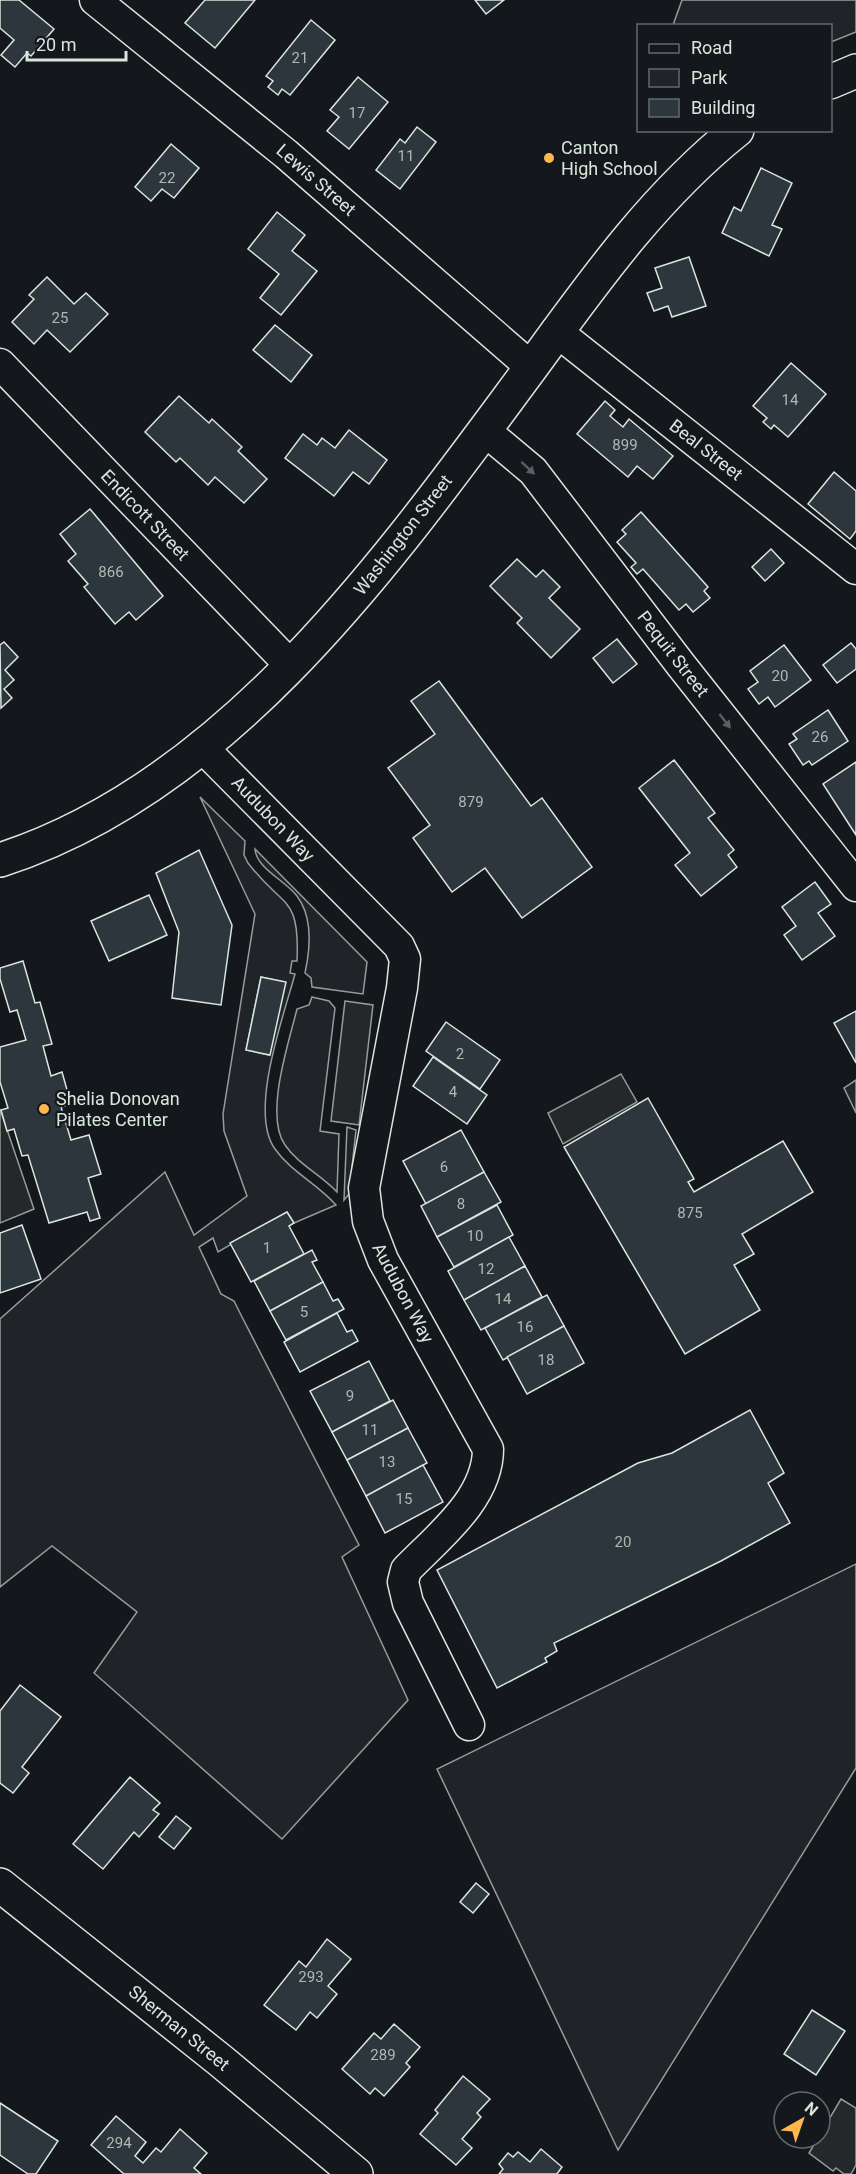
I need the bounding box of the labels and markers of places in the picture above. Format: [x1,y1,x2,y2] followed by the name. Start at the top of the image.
[561,137,658,179] place label: Canton High School
[542,151,556,165] marker: Canton High School
[56,1088,180,1130] place label: Shelia Donovan Pilates Center
[37,1102,51,1116] marker: Shelia Donovan Pilates Center

